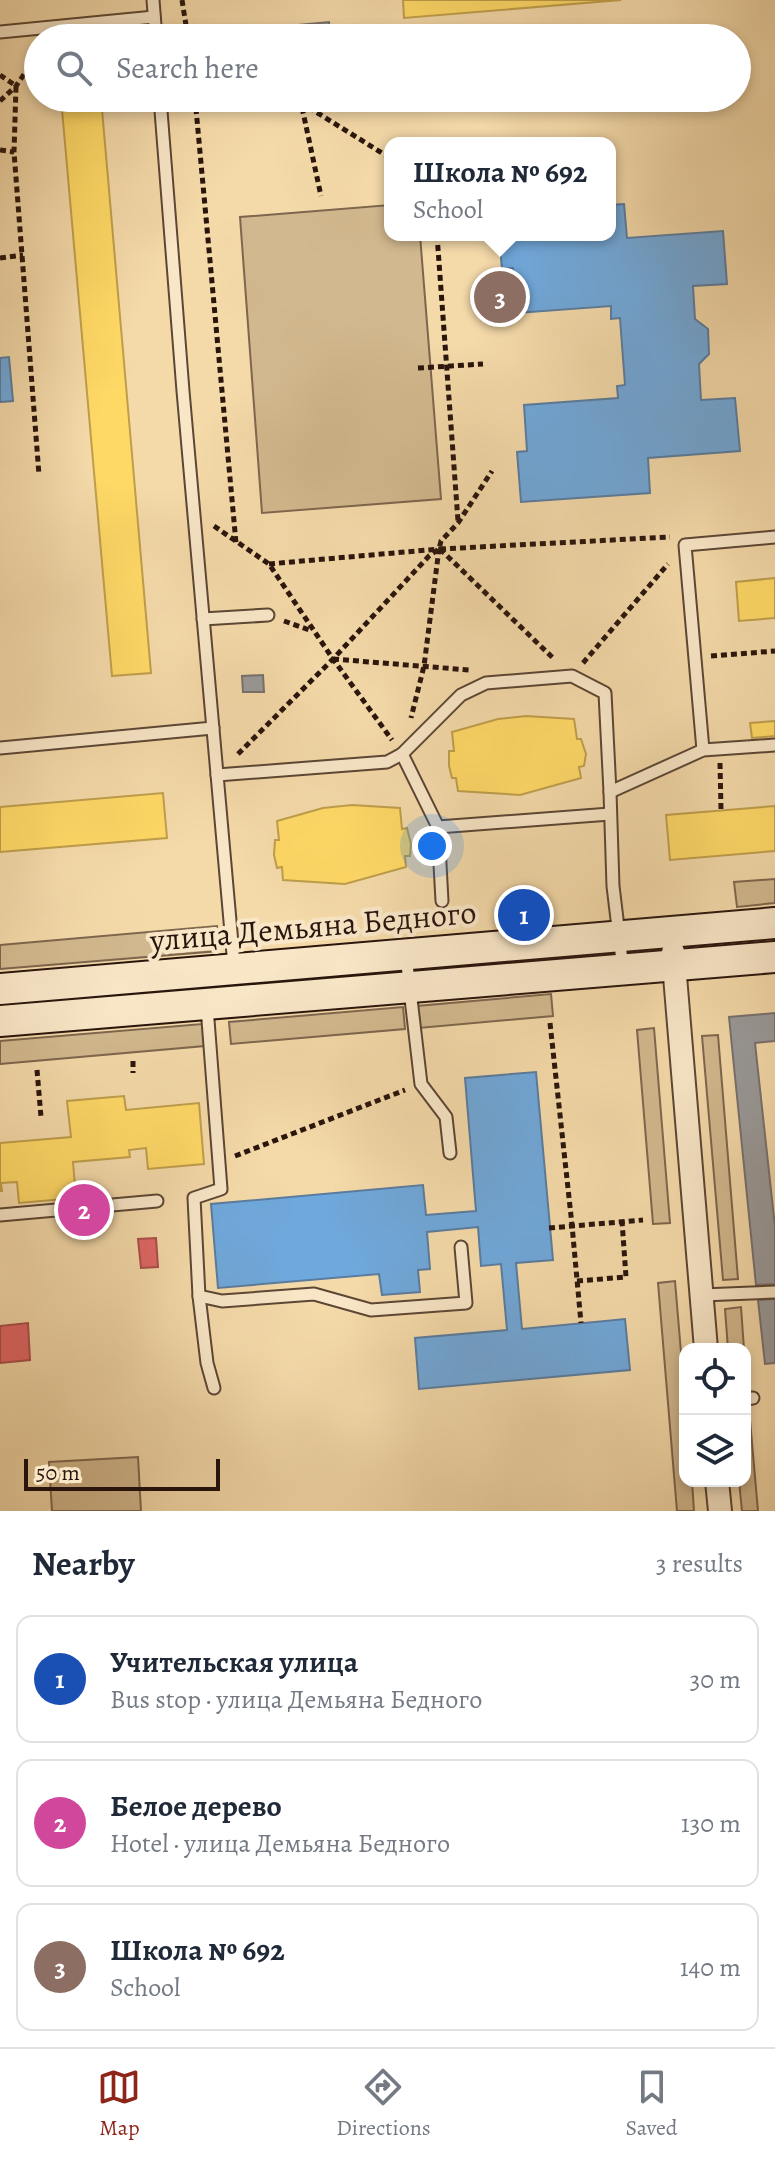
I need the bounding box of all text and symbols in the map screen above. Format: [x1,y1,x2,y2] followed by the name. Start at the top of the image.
[24,24,751,112] search box
[52,46,96,90] icon: search
[116,48,259,88] text: Search here
[384,137,616,241] popup
[413,152,587,192] text: Школа № 692
[413,192,483,227] text: School
[474,267,526,327] pin: 3
[412,826,452,866] your location
[498,885,550,945] pin: 1
[147,890,478,962] street label: улица Демьяна Бедного
[58,1180,110,1240] pin: 2
[679,1343,751,1487] map controls
[679,1343,751,1415] button: locate
[679,1415,751,1487] button: layers
[24,1455,220,1491] scale bar
[36,1458,80,1488] text: 50 m
[32,1540,135,1587] text: Nearby
[656,1546,743,1581] text: 3 results
[110,1642,358,1682] text: Учительская улица
[55,1662,65,1697] text: 1
[690,1662,741,1697] text: 30 m
[110,1682,482,1717] text: Bus stop · улица Демьяна Бедного
[110,1786,282,1826] text: Белое дерево
[54,1806,66,1841] text: 2
[681,1806,741,1841] text: 130 m
[110,1826,450,1861] text: Hotel · улица Демьяна Бедного
[110,1930,285,1970] text: Школа № 692
[54,1950,66,1985] text: 3
[680,1950,741,1985] text: 140 m
[110,1970,180,2005] text: School
[97,2065,141,2143] tab: Map
[336,2065,431,2143] tab: Directions
[625,2065,678,2143] tab: Saved

